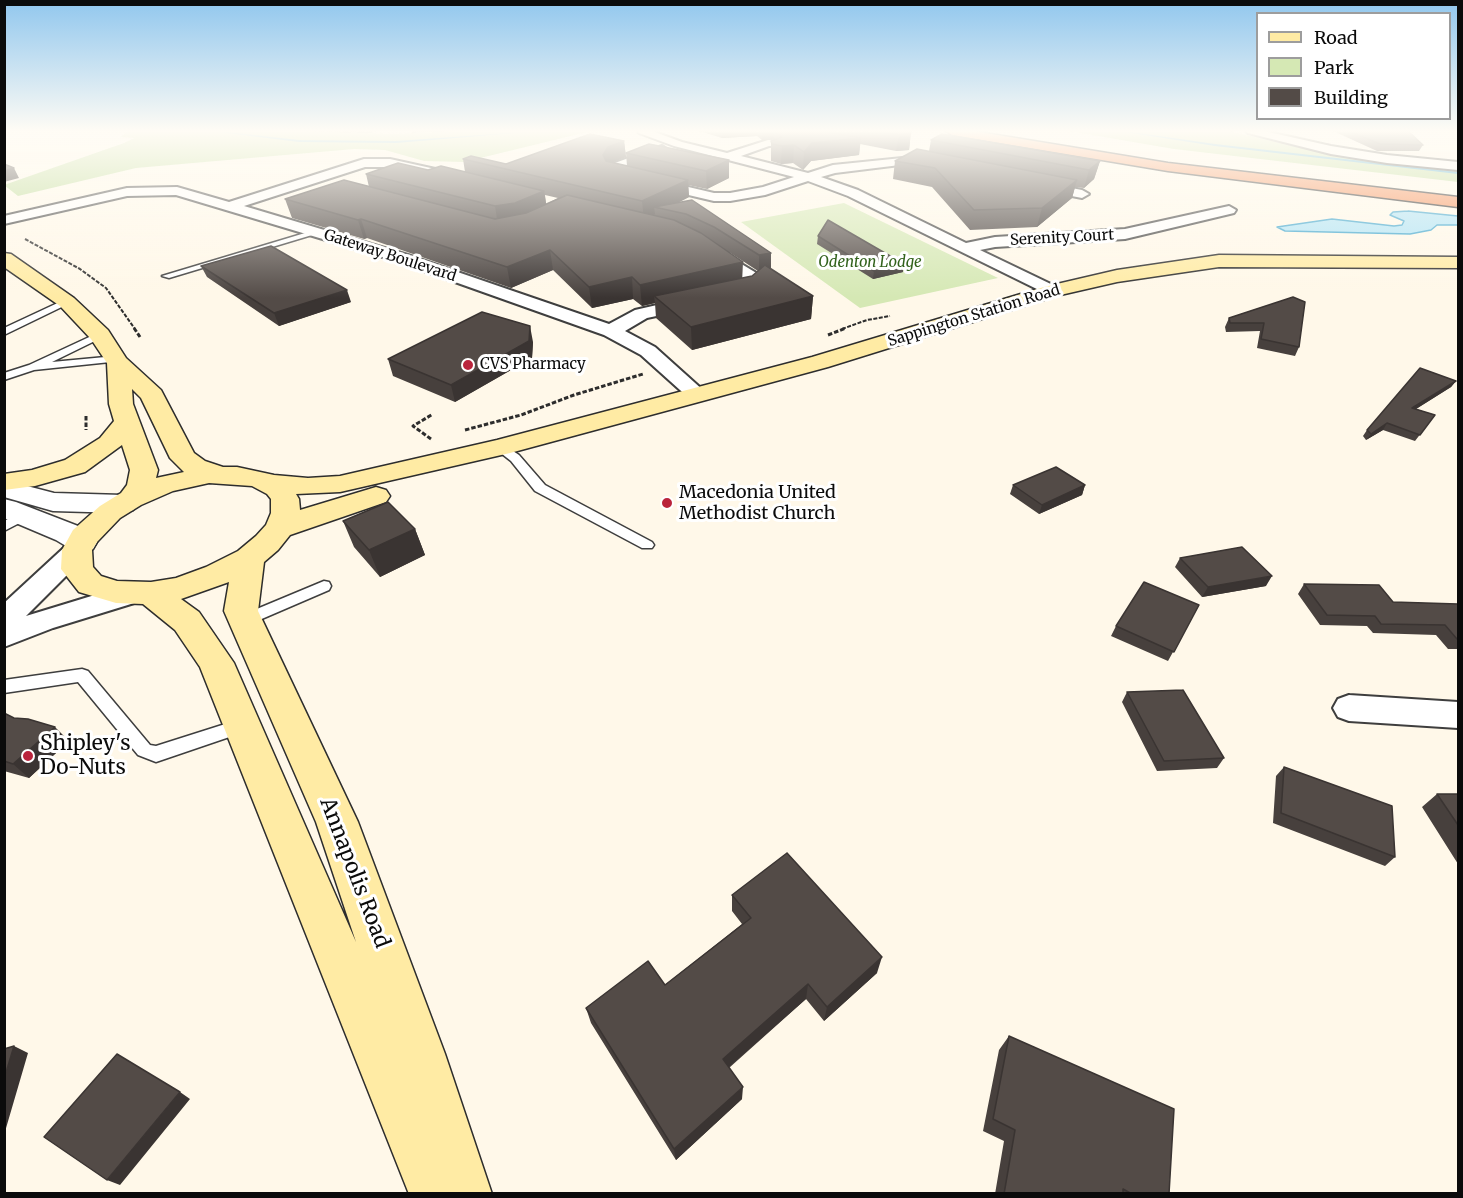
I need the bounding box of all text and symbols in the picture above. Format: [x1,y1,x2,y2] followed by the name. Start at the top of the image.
[1256,12,1451,120] legend
[1314,26,1358,49] text: Road
[1314,56,1354,79] text: Park
[1314,86,1388,109] text: Building
[322,226,458,286] street label: Gateway Boulevard
[1009,226,1115,250] street label: Serenity Court
[818,254,922,272] park label: Odenton Lodge
[886,281,1062,351] street label: Sappington Station Road
[480,356,586,374] place label: CVS Pharmacy
[461,358,475,372] marker: CVS Pharmacy
[679,482,836,524] place label: Macedonia United Methodist Church
[660,496,674,510] marker: Macedonia United Methodist Church
[40,731,131,781] place label: Shipley's Do-Nuts
[21,749,35,763] marker: Shipley's Do-Nuts
[314,794,394,952] street label: Annapolis Road

